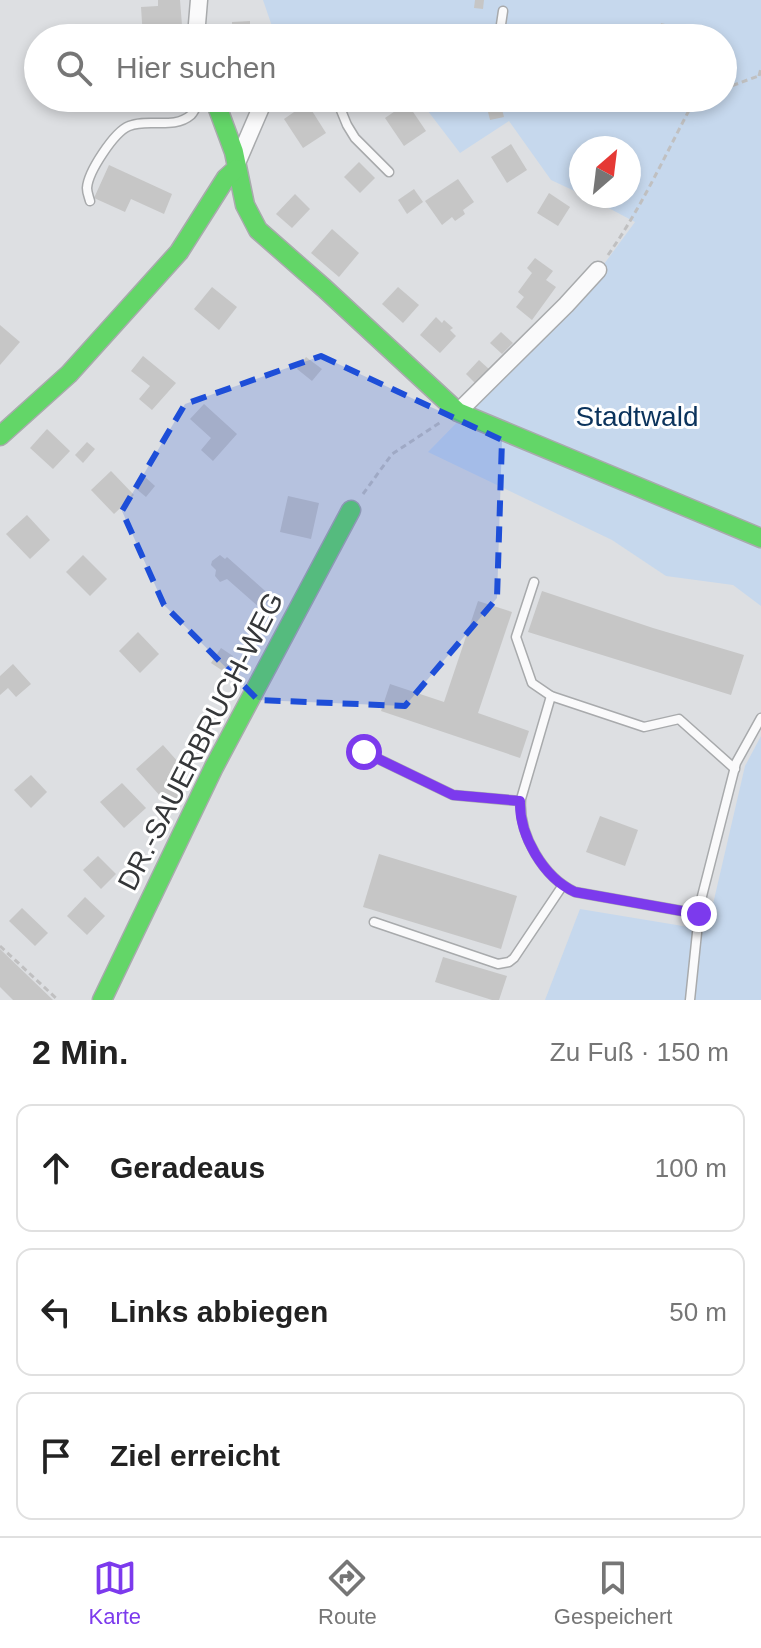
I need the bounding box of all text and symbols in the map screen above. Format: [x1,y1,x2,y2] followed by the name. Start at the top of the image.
[24,24,737,112] search box
[52,46,96,90] icon: search
[116,51,276,84] text: Hier suchen
[569,136,641,208] north arrow
[576,401,698,432] park label: Stadtwald
[112,587,289,895] street label: DR.-SAUERBRUCH-WEG
[346,734,382,770] route start
[681,896,717,932] route end
[32,1033,128,1071] text: 2 Min.
[550,1037,729,1067] text: Zu Fuß · 150 m
[34,1146,78,1190] icon: ahead
[110,1151,265,1184] text: Geradeaus
[655,1153,727,1183] text: 100 m
[34,1290,78,1334] icon: left
[110,1295,328,1328] text: Links abbiegen
[669,1297,727,1327] text: 50 m
[34,1434,78,1478] icon: arrive
[110,1439,280,1472] text: Ziel erreicht
[89,1556,141,1630] tab: Karte
[318,1556,377,1630] tab: Route
[554,1556,672,1630] tab: Gespeichert

